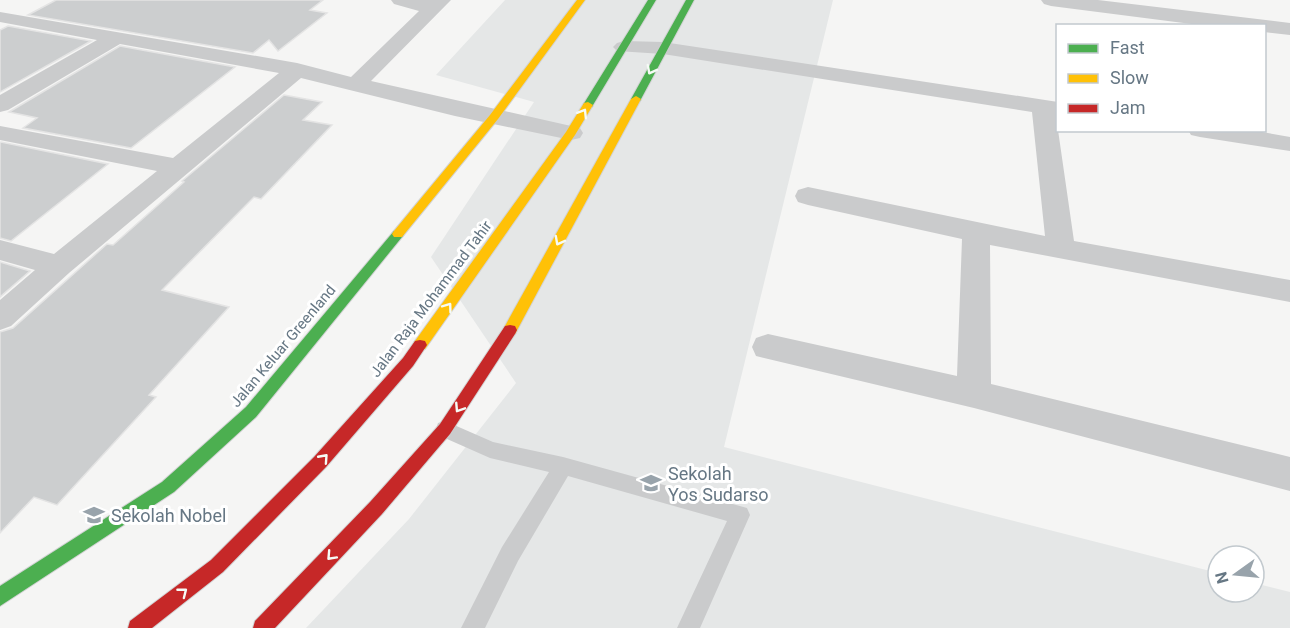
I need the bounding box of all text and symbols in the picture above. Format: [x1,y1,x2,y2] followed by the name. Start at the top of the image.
[1056,24,1266,132] legend
[1110,37,1145,58] text: Fast
[647,63,658,74] one-way arrow
[1110,67,1149,88] text: Slow
[1110,97,1146,118] text: Jam
[576,109,588,119] one-way arrow
[366,217,496,381] street label: Jalan Raja Mohammad Tahir
[555,235,566,245] one-way arrow
[227,281,339,411] street label: Jalan Keluar Greenland
[441,303,452,314] one-way arrow
[455,402,466,413] one-way arrow
[317,454,328,465] one-way arrow
[668,463,768,505] place label: Sekolah Yos Sudarso
[639,471,663,495] school or university icon: Sekolah Yos Sudarso
[82,503,106,527] school or university icon: Sekolah Nobel
[111,505,226,526] place label: Sekolah Nobel
[1206,544,1266,604] north arrow
[328,548,339,559] one-way arrow
[1211,570,1233,586] text: N
[177,589,188,600] one-way arrow

